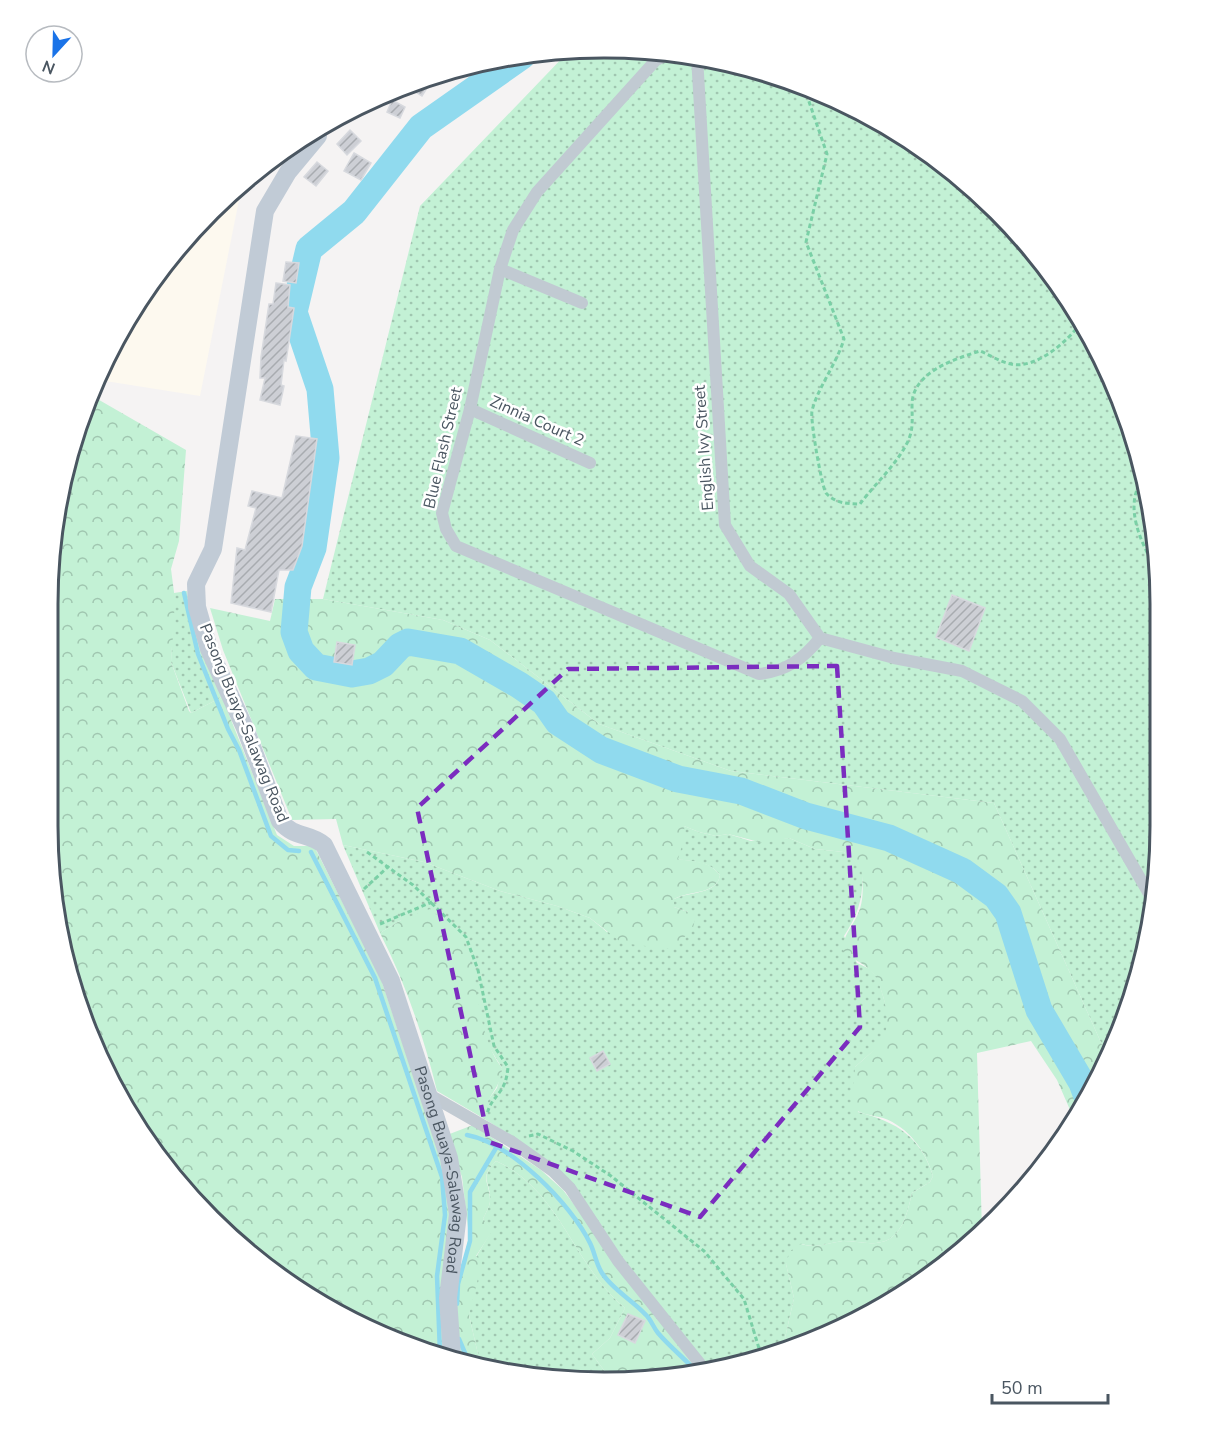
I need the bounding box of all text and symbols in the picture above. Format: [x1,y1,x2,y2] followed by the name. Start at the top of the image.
[24,24,84,84] north arrow
[39,55,58,79] text: N
[689,384,719,511] street label: English Ivy Street
[418,385,468,511] street label: Blue Flash Street
[486,390,588,452] street label: Zinnia Court 2
[194,620,294,826] street label: Pasong Buaya-Salawag Road
[409,1063,469,1275] street label: Pasong Buaya-Salawag Road
[992,1367,1108,1405] scale bar
[1001,1376,1043,1400] text: 50 m

